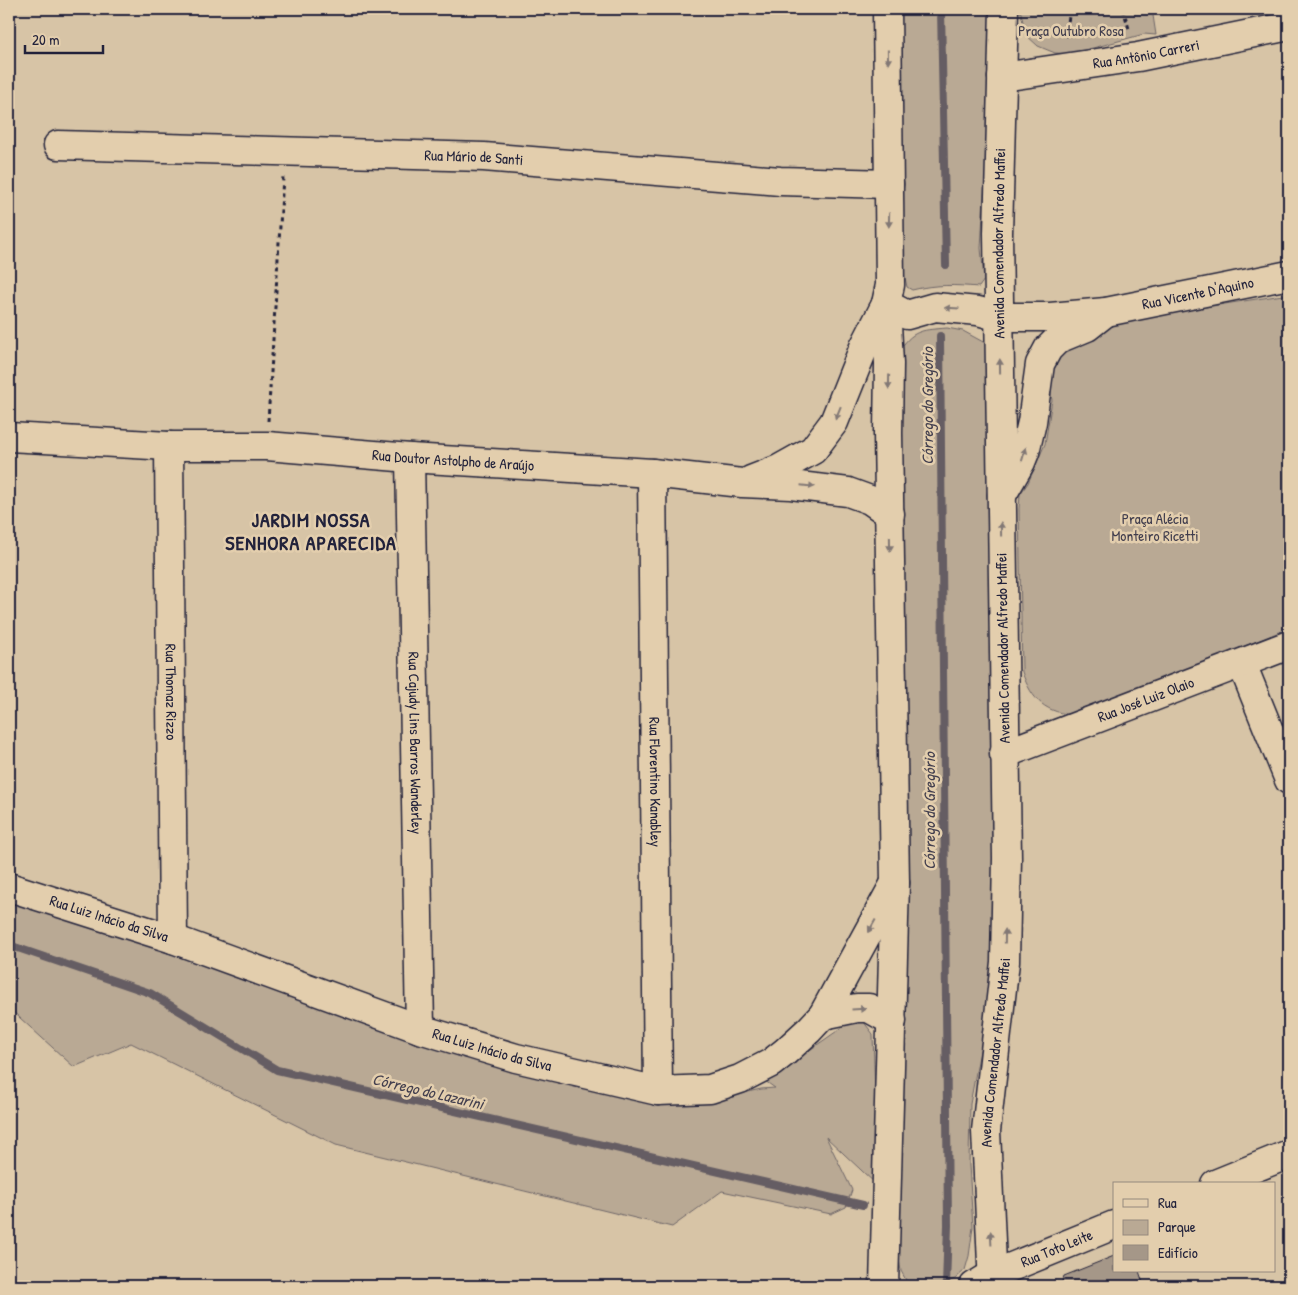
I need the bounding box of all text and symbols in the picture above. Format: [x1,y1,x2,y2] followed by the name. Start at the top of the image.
[1018,20,1124,41] park label: Praça Outubro Rosa
[25,22,102,54] scale bar
[32,29,59,50] text: 20 m
[1091,34,1201,74] street label: Rua Antônio Carreri
[884,50,892,66] one-way arrow
[424,144,524,170] street label: Rua Mário de Santi
[987,148,1010,339] street label: Avenida Comendador Alfredo Maffei
[884,212,892,228] one-way arrow
[1140,271,1255,314] street label: Rua Vicente D'Aquino
[944,304,960,312] one-way arrow
[916,346,938,465] water label: Córrego do Gregório
[996,358,1004,374] one-way arrow
[885,374,893,390] one-way arrow
[834,406,842,421] one-way arrow
[371,444,535,476] street label: Rua Doutor Astolpho de Araújo
[1020,446,1028,461] one-way arrow
[801,483,817,491] one-way arrow
[225,506,397,556] district label: JARDIM NOSSA SENHORA APARECIDA
[1111,508,1199,546] park label: Praça Alécia Monteiro Ricetti
[997,521,1005,537] one-way arrow
[886,537,894,553] one-way arrow
[990,553,1015,743] street label: Avenida Comendador Alfredo Maffei
[161,644,182,740] street label: Rua Thomaz Rizzo
[403,651,428,834] street label: Rua Cajudy Lins Barros Wanderley
[1095,671,1197,727] street label: Rua José Luiz Olaio
[644,717,667,847] street label: Rua Florentino Kanabley
[918,751,940,870] water label: Córrego do Gregório
[47,890,171,947] street label: Rua Luiz Inácio da Silva
[867,919,876,933] one-way arrow
[1002,928,1010,944] one-way arrow
[975,958,1015,1148] street label: Avenida Comendador Alfredo Maffei
[851,1005,867,1013] one-way arrow
[430,1022,554,1076] street label: Rua Luiz Inácio da Silva
[370,1068,487,1115] water label: Córrego do Lazarini
[1113,1182,1276,1272] legend
[1158,1192,1177,1213] text: Rua
[1158,1216,1196,1237] text: Parque
[1017,1224,1096,1272] street label: Rua Toto Leite
[986,1229,994,1245] one-way arrow
[1158,1242,1198,1263] text: Edifício

